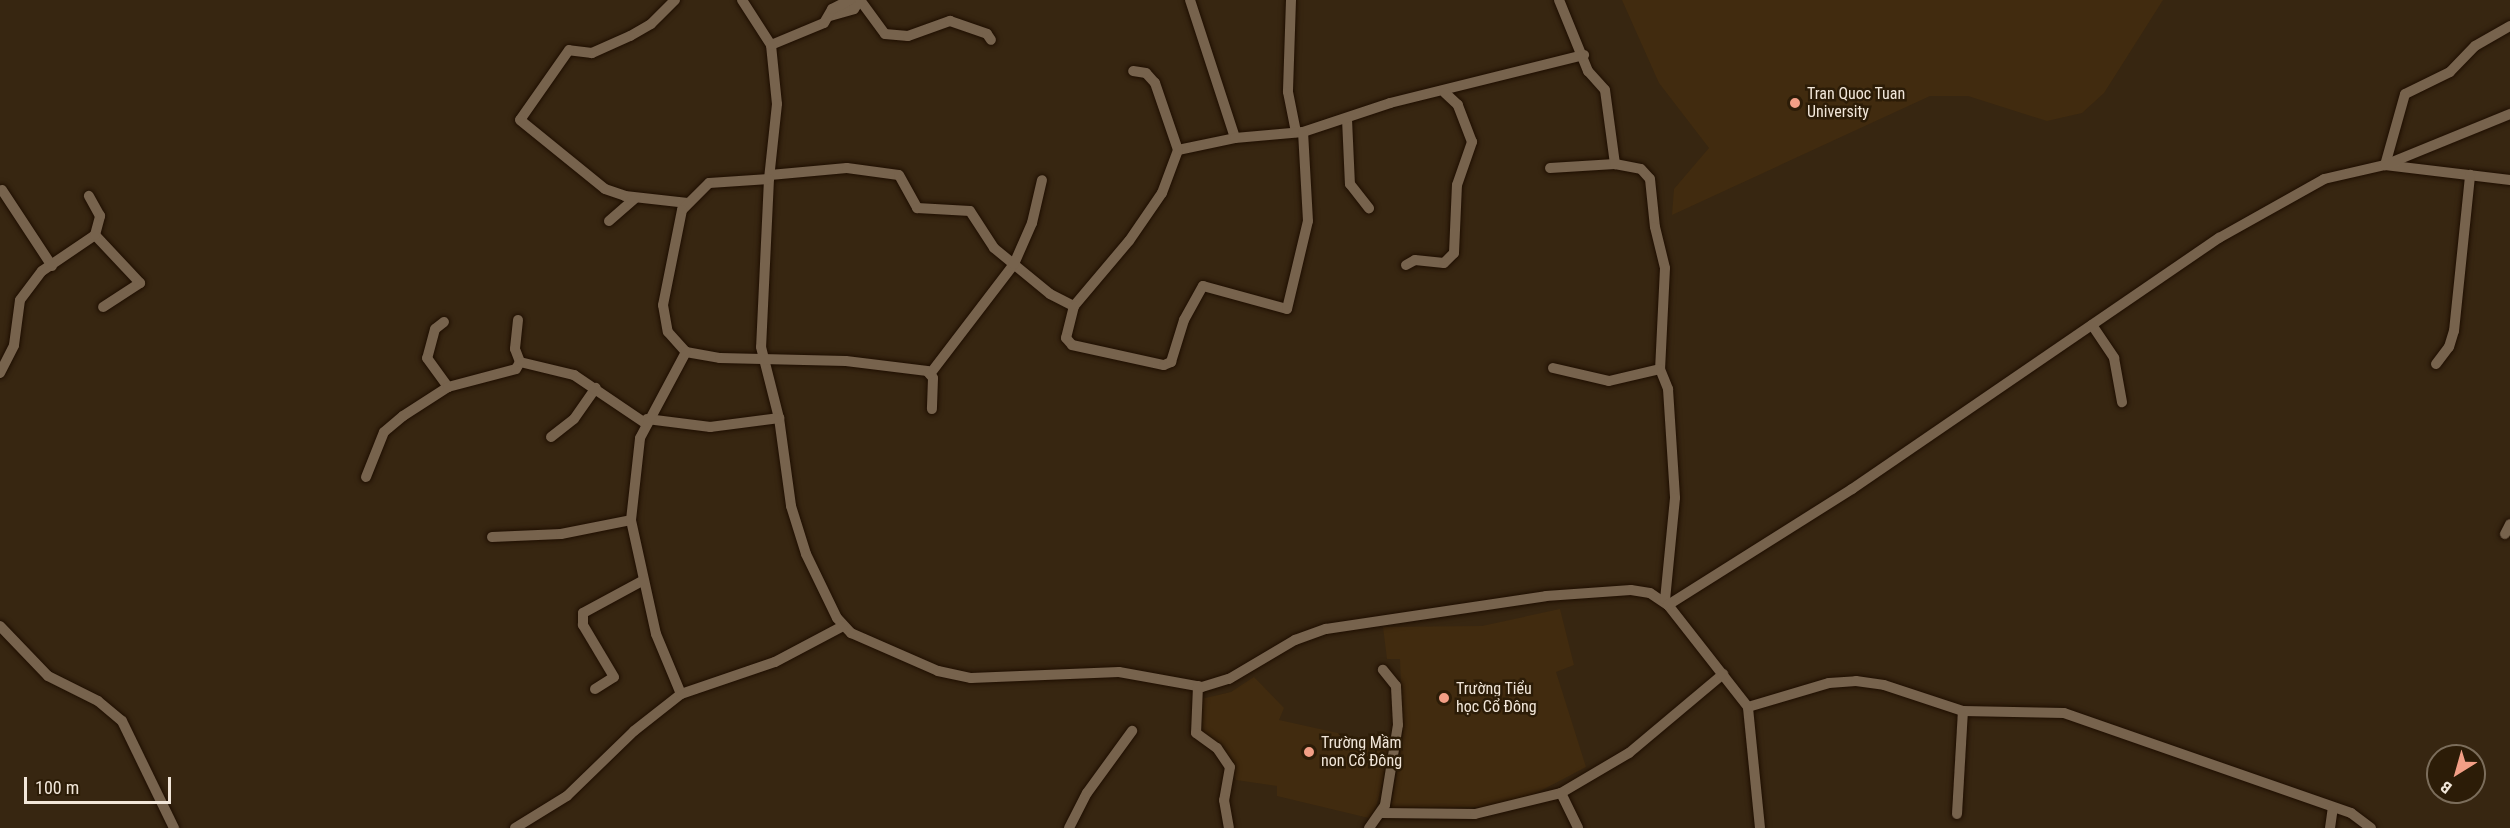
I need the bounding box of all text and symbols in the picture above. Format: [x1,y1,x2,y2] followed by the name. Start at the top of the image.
[1807,84,1906,122] place label: Tran Quoc Tuan University
[1788,96,1802,110] marker: Tran Quoc Tuan University
[1456,679,1537,717] place label: Trường Tiểu học Cổ Đông
[1437,691,1451,705] marker: Trường Tiểu học Cổ Đông
[1321,733,1402,771] place label: Trường Mầm non Cổ Đông
[2426,744,2486,804] north arrow
[1302,745,1316,759] marker: Trường Mầm non Cổ Đông
[27,765,174,803] scale bar
[35,777,79,798] text: 100 m
[2437,777,2455,797] text: B

